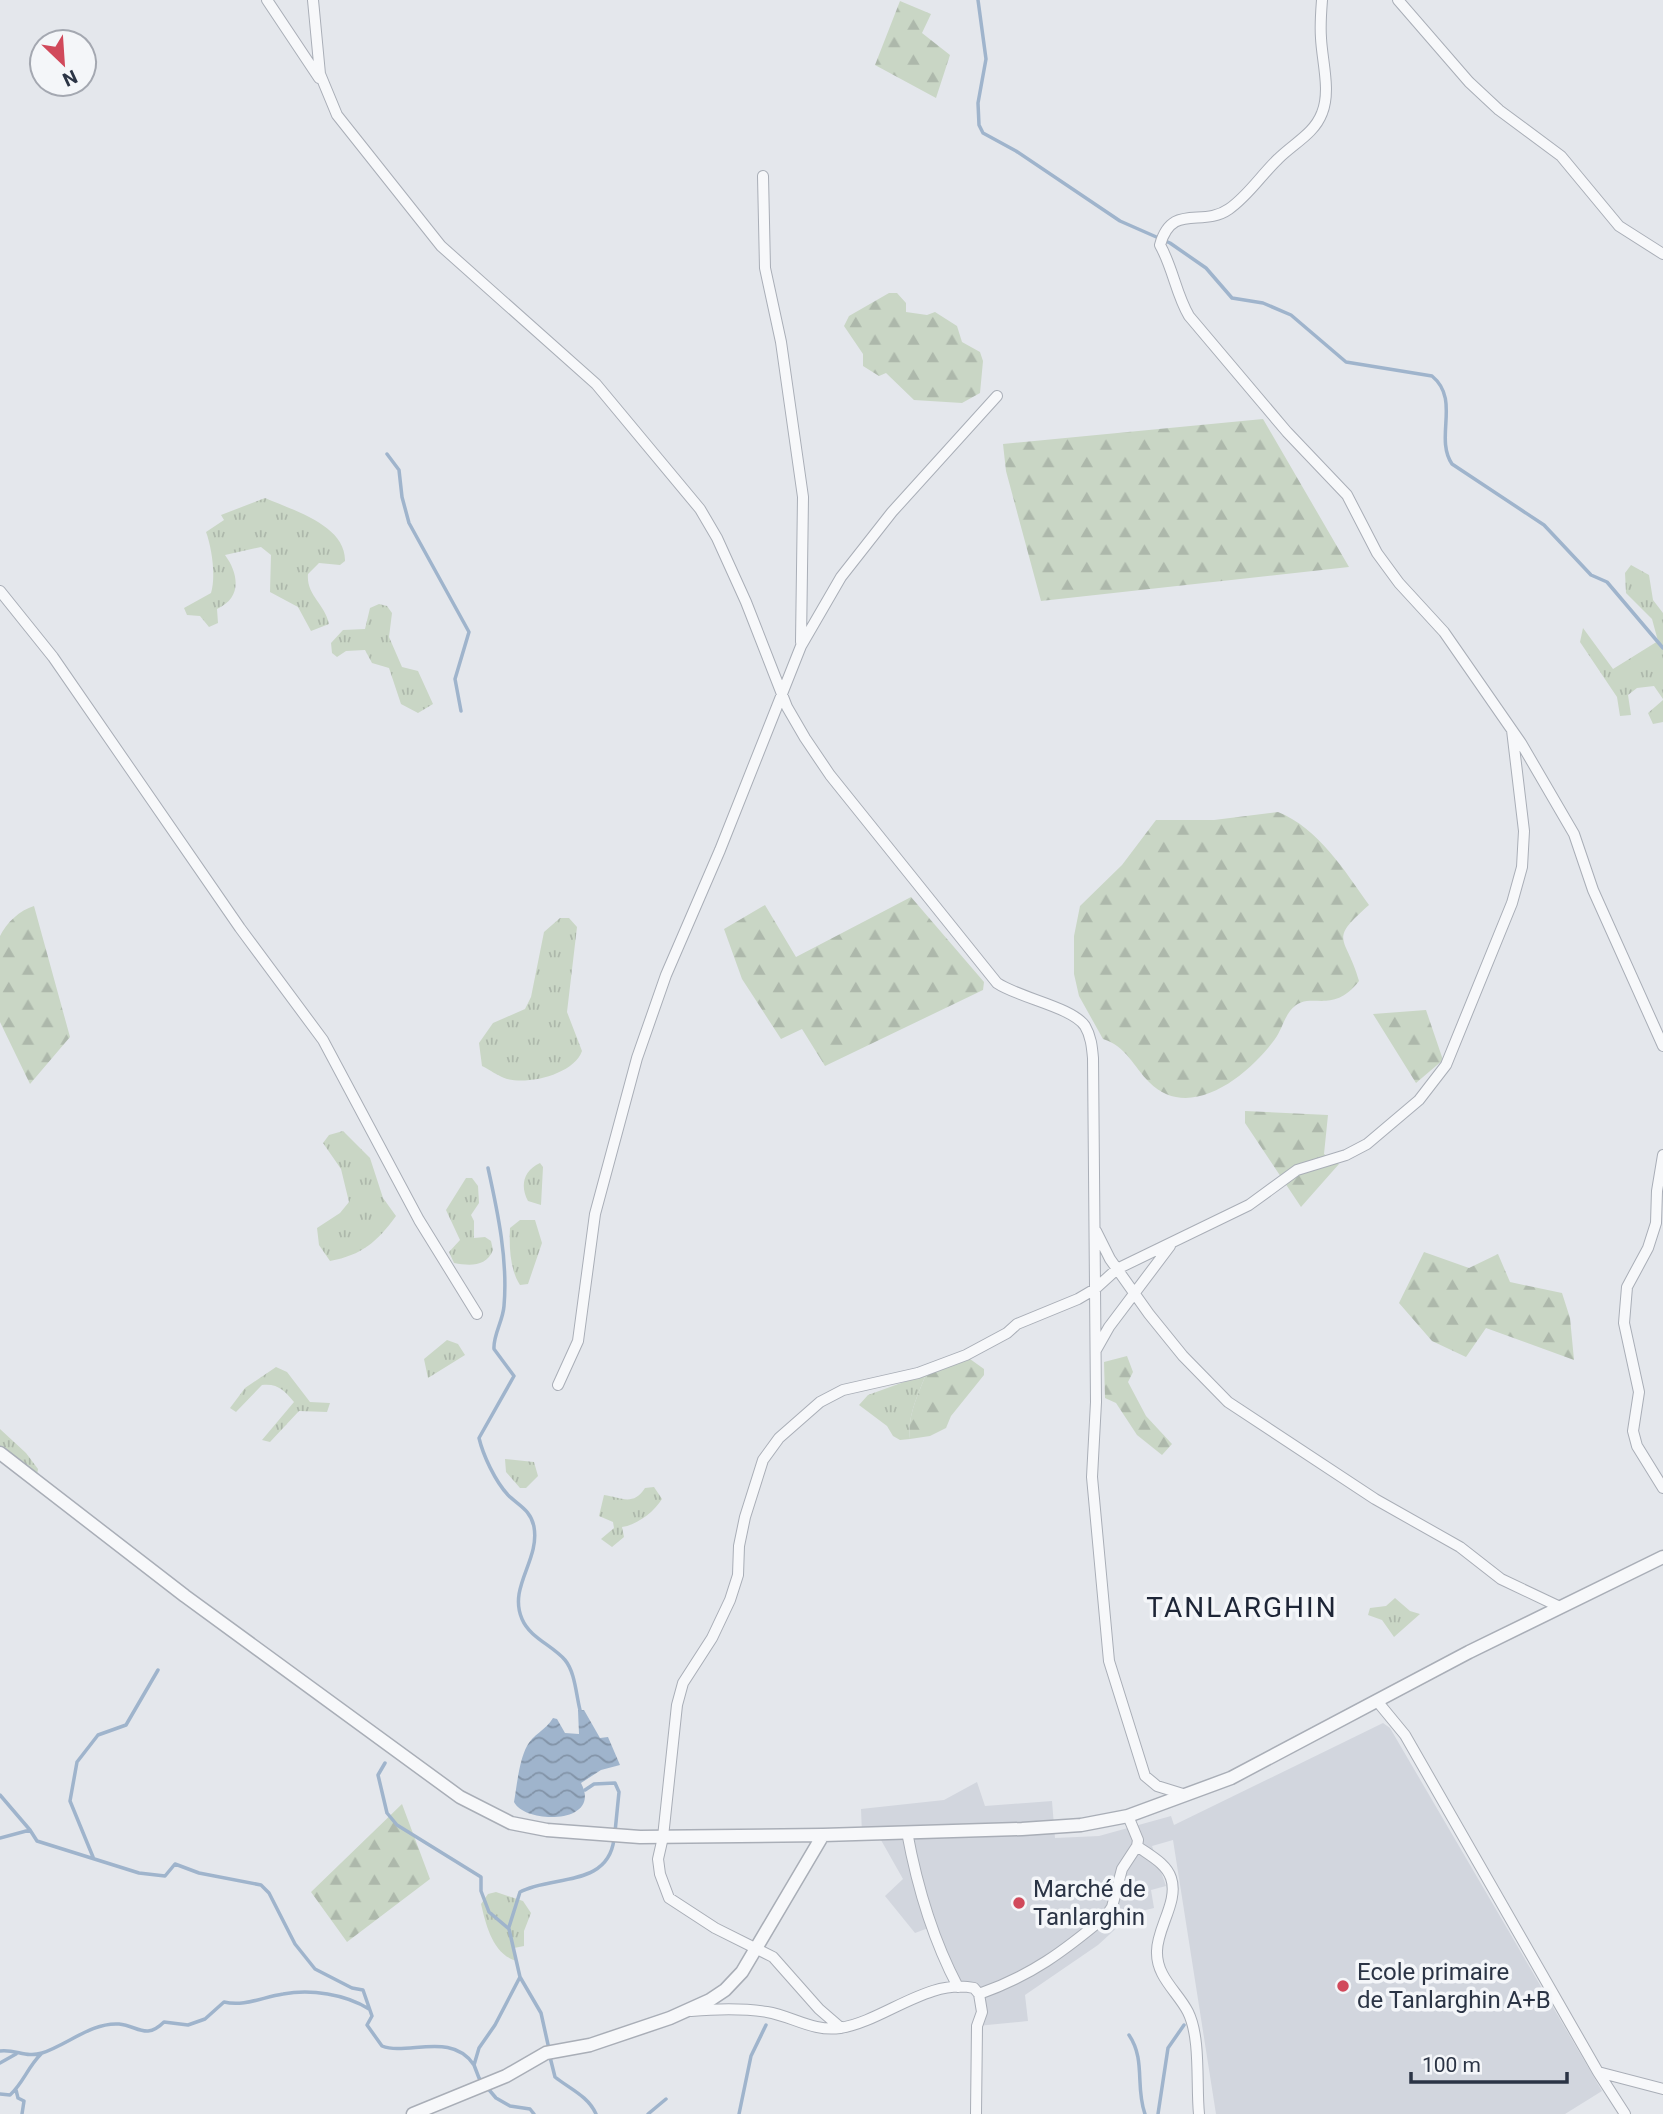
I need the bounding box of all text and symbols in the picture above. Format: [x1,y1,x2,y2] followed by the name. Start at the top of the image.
[28,28,98,98] north arrow
[59,65,81,91] text: N
[1146,1591,1338,1624] district label: TANLARGHIN
[1033,1875,1146,1931] place label: Marché de Tanlarghin
[1011,1895,1027,1911] marker: Marché de Tanlarghin
[1357,1958,1551,2014] place label: Ecole primaire de Tanlarghin A+B
[1335,1978,1351,1994] marker: Ecole primaire de Tanlarghin A+B
[1411,2040,1567,2084] scale bar
[1422,2053,1481,2077] text: 100 m

